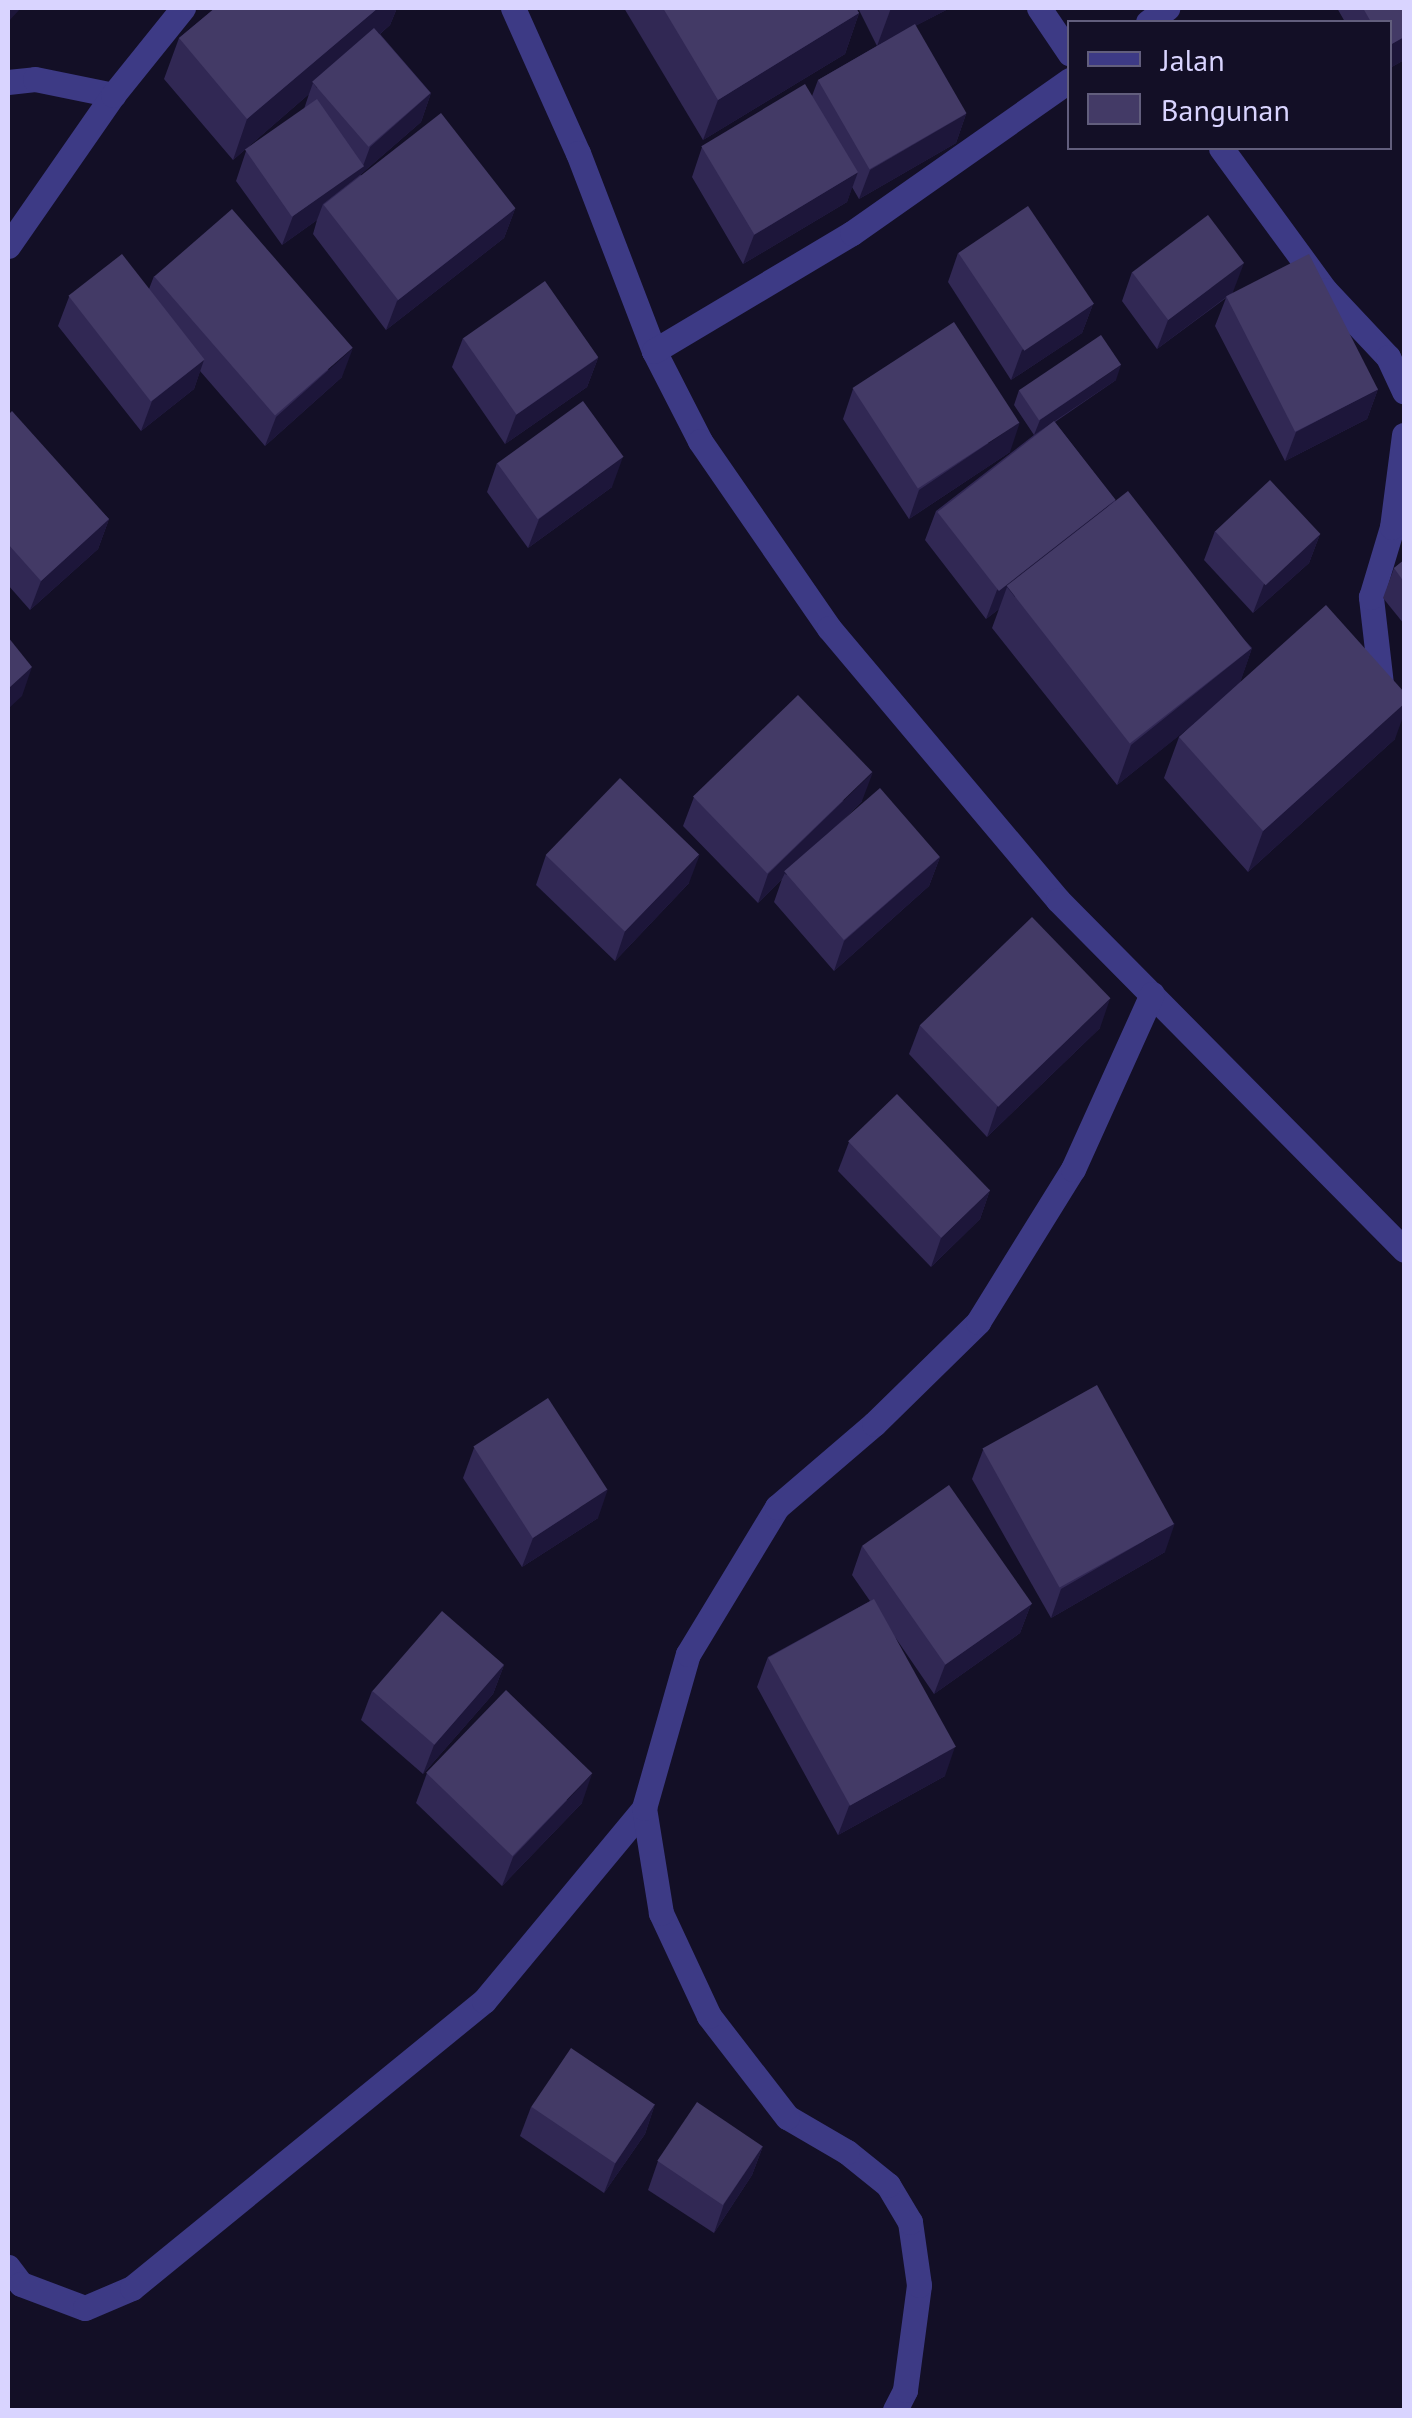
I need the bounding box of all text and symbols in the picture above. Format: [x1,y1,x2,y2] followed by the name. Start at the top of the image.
[1067,20,1392,150] legend
[1161,40,1225,79] text: Jalan
[1161,90,1290,129] text: Bangunan

